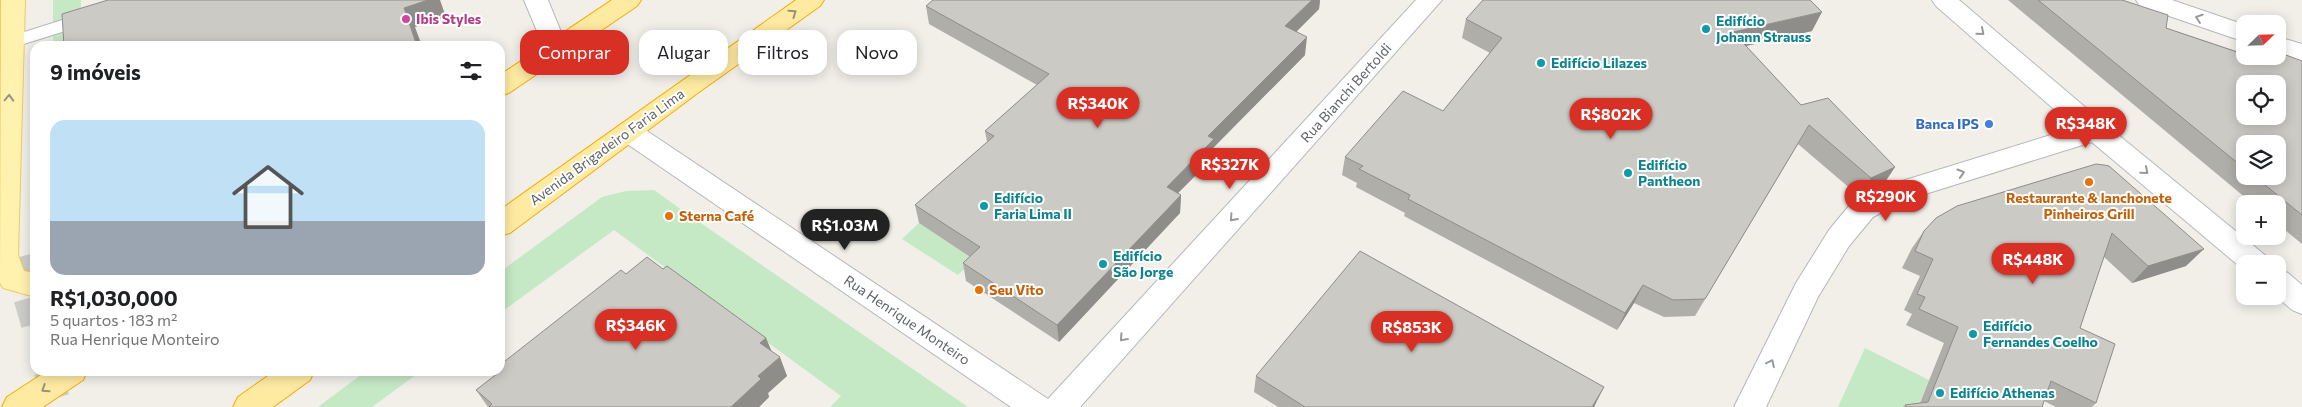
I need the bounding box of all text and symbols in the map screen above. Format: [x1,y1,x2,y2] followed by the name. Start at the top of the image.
[416,10,482,27] place label: Ibis Styles
[787,10,797,19] one-way arrow
[1716,12,1812,45] place label: Edifício Johann Strauss
[400,13,412,25] marker: Ibis Styles
[2195,13,2204,23] one-way arrow
[2236,15,2286,65] north arrow
[2236,15,2286,305] map controls
[1700,23,1712,35] marker: Edifício Johann Strauss
[1976,26,1985,35] one-way arrow
[520,30,629,75] chip: Comprar
[639,30,728,75] chip: Alugar
[738,30,827,75] chip: Filtros
[837,30,917,75] chip: Novo
[1297,40,1395,146] street label: Rua Bianchi Bertoldi
[1551,54,1648,71] place label: Edifício Lilazes
[457,57,485,85] icon: filters
[1535,57,1547,69] marker: Edifício Lilazes
[50,59,141,84] text: 9 imóveis
[2236,75,2286,125] button: locate
[526,85,687,208] street label: Avenida Brigadeiro Faria Lima
[1057,86,1139,129] pin: R$340K
[1067,93,1129,112] text: R$340K
[4,94,15,102] one-way arrow
[1570,98,1652,140] pin: R$802K
[1581,104,1641,123] text: R$802K
[2045,106,2127,149] pin: R$348K
[2056,113,2116,132] text: R$348K
[1916,115,1979,132] place label: Banca IPS
[1983,118,1995,130] marker: Banca IPS
[2236,135,2286,185] button: layers
[1189,148,1271,190] pin: R$327K
[223,152,313,242] icon: home
[1201,154,1259,173] text: R$327K
[1638,156,1700,189] place label: Edifício Pantheon
[2139,166,2148,175] one-way arrow
[1622,167,1634,179] marker: Edifício Pantheon
[1957,169,1965,179] one-way arrow
[2083,176,2095,188] marker: Restaurante & lanchonete Pinheiros Grill
[1845,180,1927,222] pin: R$290K
[1856,186,1916,205] text: R$290K
[994,189,1072,222] place label: Edifício Faria Lima II
[2006,189,2172,222] place label: Restaurante & lanchonete Pinheiros Grill
[2236,195,2286,245] button: +
[978,200,990,212] marker: Edifício Faria Lima II
[679,207,754,224] place label: Sterna Café
[799,208,891,251] pin: R$1.03M
[663,210,675,222] marker: Sterna Café
[1230,213,1239,222] one-way arrow
[812,215,878,234] text: R$1.03M
[1992,242,2074,285] pin: R$448K
[1113,247,1173,280] place label: Edifício São Jorge
[2003,249,2063,268] text: R$448K
[2236,255,2286,305] button: −
[1097,258,1109,270] marker: Edifício São Jorge
[841,271,974,368] street label: Rua Henrique Monteiro
[989,281,1044,298] place label: Seu Vito
[973,284,985,296] marker: Seu Vito
[50,285,178,310] text: R$1,030,000
[595,308,677,351] pin: R$346K
[50,310,177,329] text: 5 quartos · 183 m²
[1371,310,1453,353] pin: R$853K
[606,315,666,334] text: R$346K
[1382,317,1442,336] text: R$853K
[1983,317,2098,350] place label: Edifício Fernandes Coelho
[1967,328,1979,340] marker: Edifício Fernandes Coelho
[50,329,220,348] text: Rua Henrique Monteiro
[1120,332,1129,341] one-way arrow
[1765,359,1775,368] one-way arrow
[41,383,51,392] one-way arrow
[1950,384,2055,401] place label: Edifício Athenas
[1934,387,1946,399] marker: Edifício Athenas

